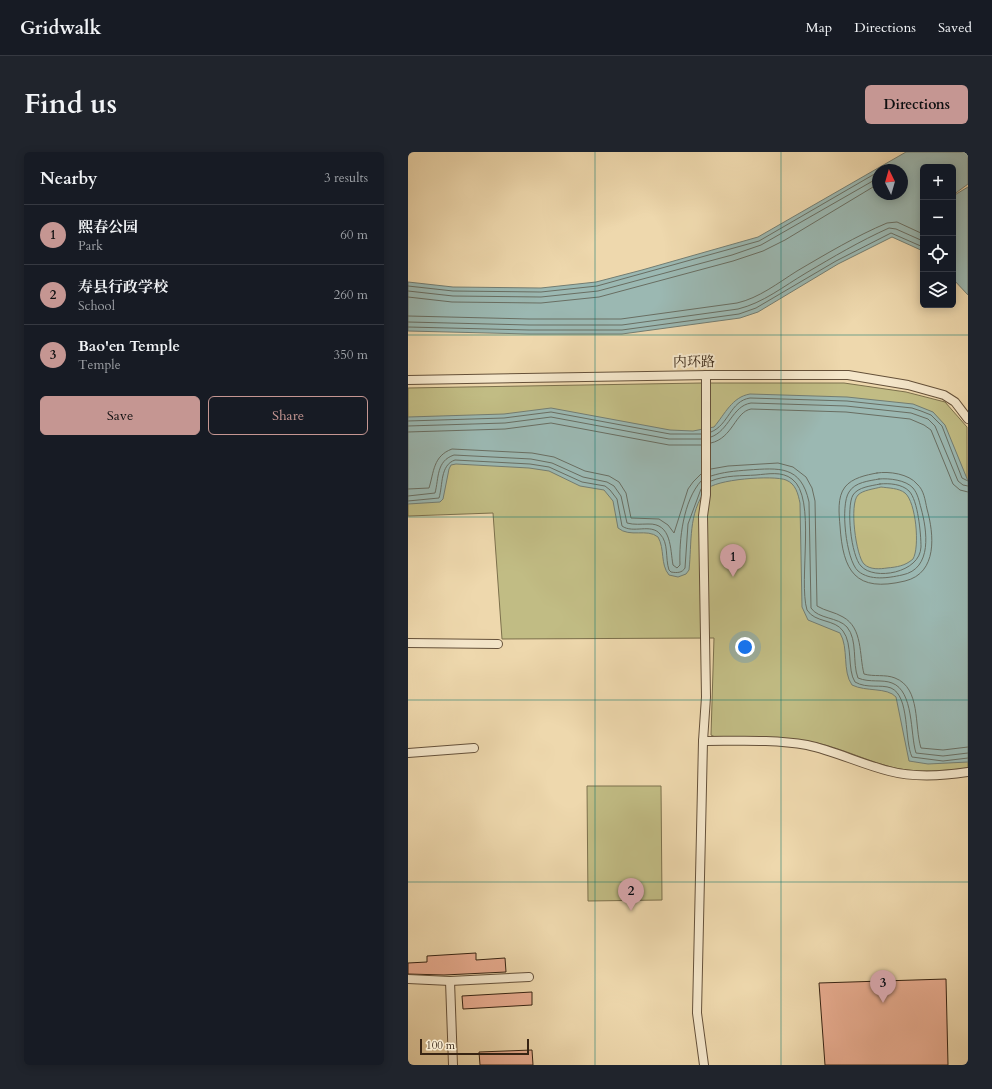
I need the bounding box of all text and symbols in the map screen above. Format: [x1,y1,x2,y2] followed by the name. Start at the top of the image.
[20,15,101,41] text: Gridwalk
[806,18,832,37] text: Map
[854,18,916,37] text: Directions
[938,18,972,37] text: Saved
[24,85,117,123] text: Find us
[865,85,968,124] button: Directions
[872,164,908,200] north arrow
[920,164,956,308] map controls
[920,164,956,200] button: +
[40,167,97,190] text: Nearby
[324,169,368,187] text: 3 results
[920,200,956,236] button: −
[78,217,138,237] text: 熙春公园
[50,226,56,244] text: 1
[340,226,368,244] text: 60 m
[920,236,956,272] button: locate
[78,237,103,255] text: Park
[920,272,956,308] button: layers
[78,277,168,297] text: 寿县行政学校
[50,286,56,304] text: 2
[334,286,368,304] text: 260 m
[78,297,115,315] text: School
[78,336,180,356] text: Bao'en Temple
[50,346,56,364] text: 3
[334,346,368,364] text: 350 m
[673,352,715,372] street label: 内环路
[78,356,121,374] text: Temple
[40,396,200,435] button: Save
[208,396,368,435] button: Share
[720,544,746,577] pin: 1
[735,637,755,657] your location
[618,878,644,911] pin: 2
[870,970,896,1003] pin: 3
[420,1037,529,1056] scale bar
[426,1038,455,1053] text: 100 m

